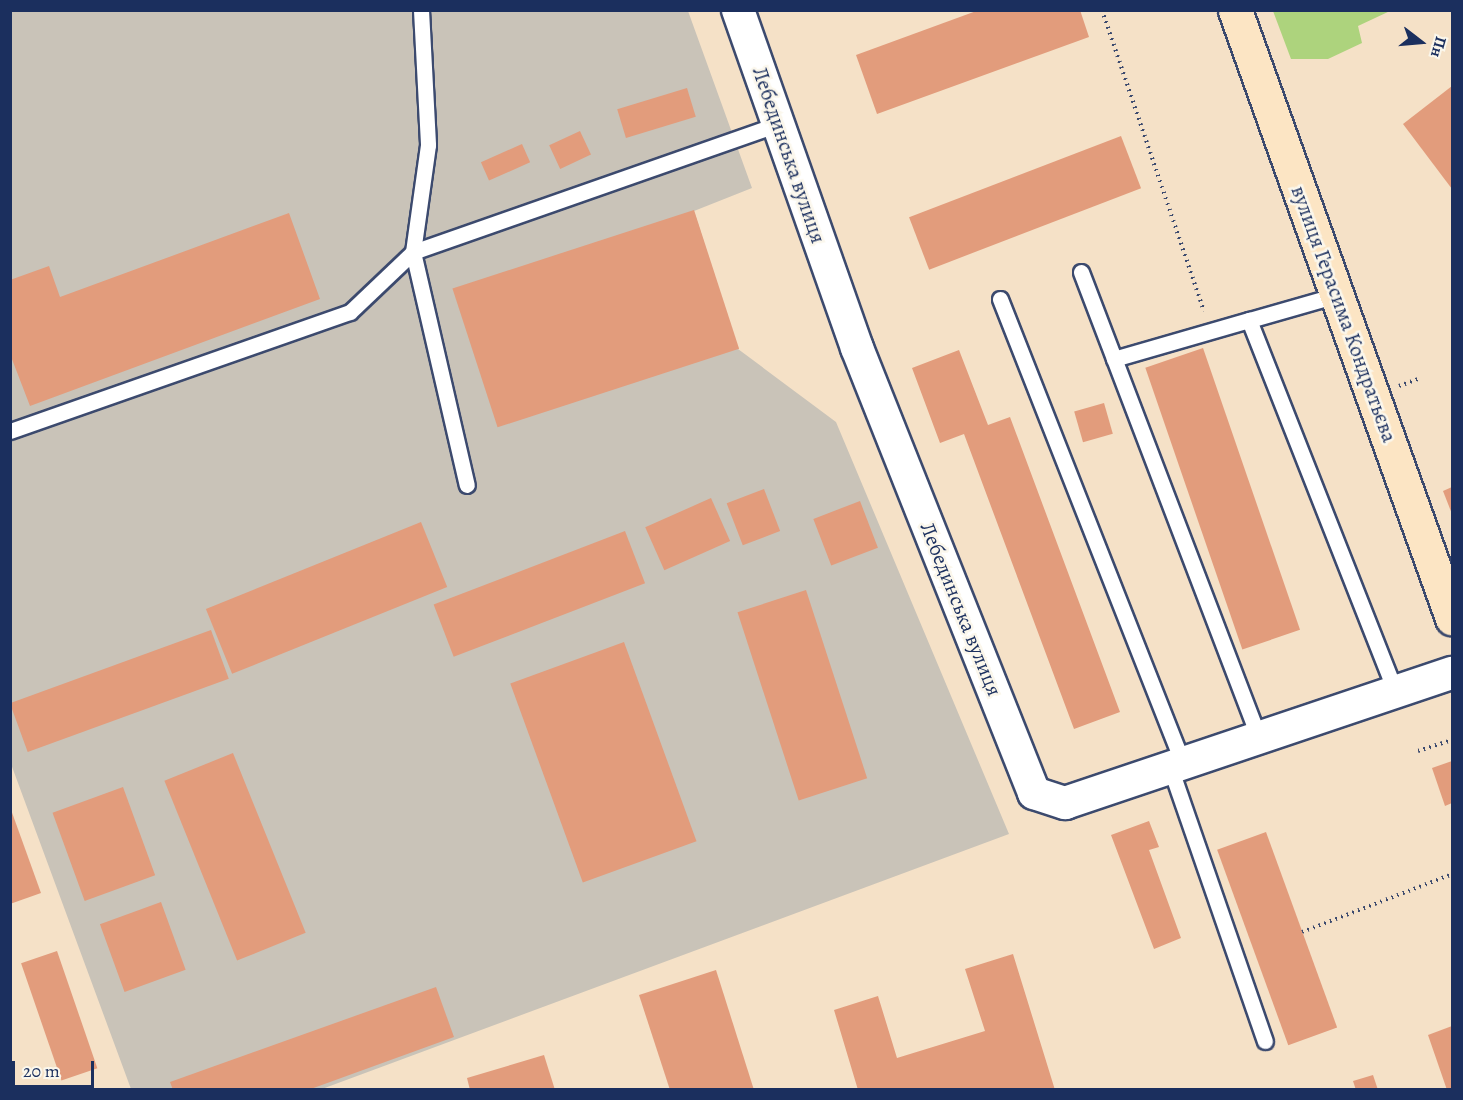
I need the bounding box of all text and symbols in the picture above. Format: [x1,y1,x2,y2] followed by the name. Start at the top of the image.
[1391,12,1451,72] north arrow
[1425,34,1452,60] text: Пн
[747,63,831,247] street label: Лебединська вулиця
[1286,182,1402,446] street label: вулиця Герасима Кондратьєва
[915,519,1007,699] street label: Лебединська вулиця
[15,1049,98,1087] scale bar
[23,1059,60,1083] text: 20 m

